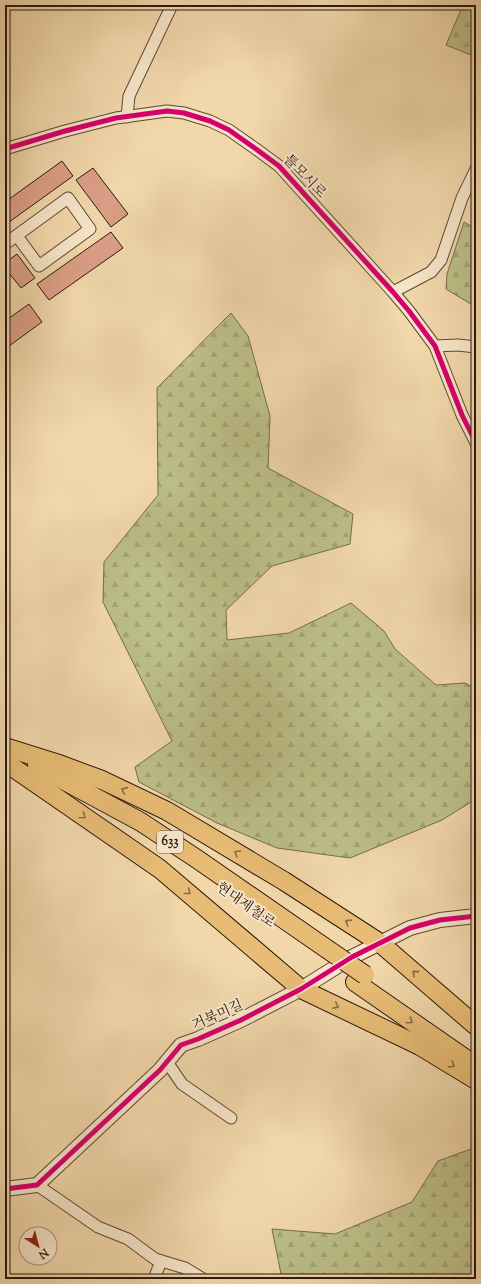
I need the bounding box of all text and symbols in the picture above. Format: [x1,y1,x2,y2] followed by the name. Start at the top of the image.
[278,151,330,204] street label: 틀모시로
[120,787,128,795] one-way arrow
[79,811,86,819] one-way arrow
[157,831,183,853] road number: 633
[234,850,241,858] one-way arrow
[212,878,279,934] street label: 현대제철로
[184,888,191,895] one-way arrow
[345,920,352,927] one-way arrow
[412,970,419,977] one-way arrow
[189,996,247,1036] street label: 거북미길
[332,1001,340,1009] one-way arrow
[406,1016,413,1023] one-way arrow
[448,1061,455,1068] one-way arrow
[18,1226,58,1266] north arrow
[35,1244,52,1262] text: N

